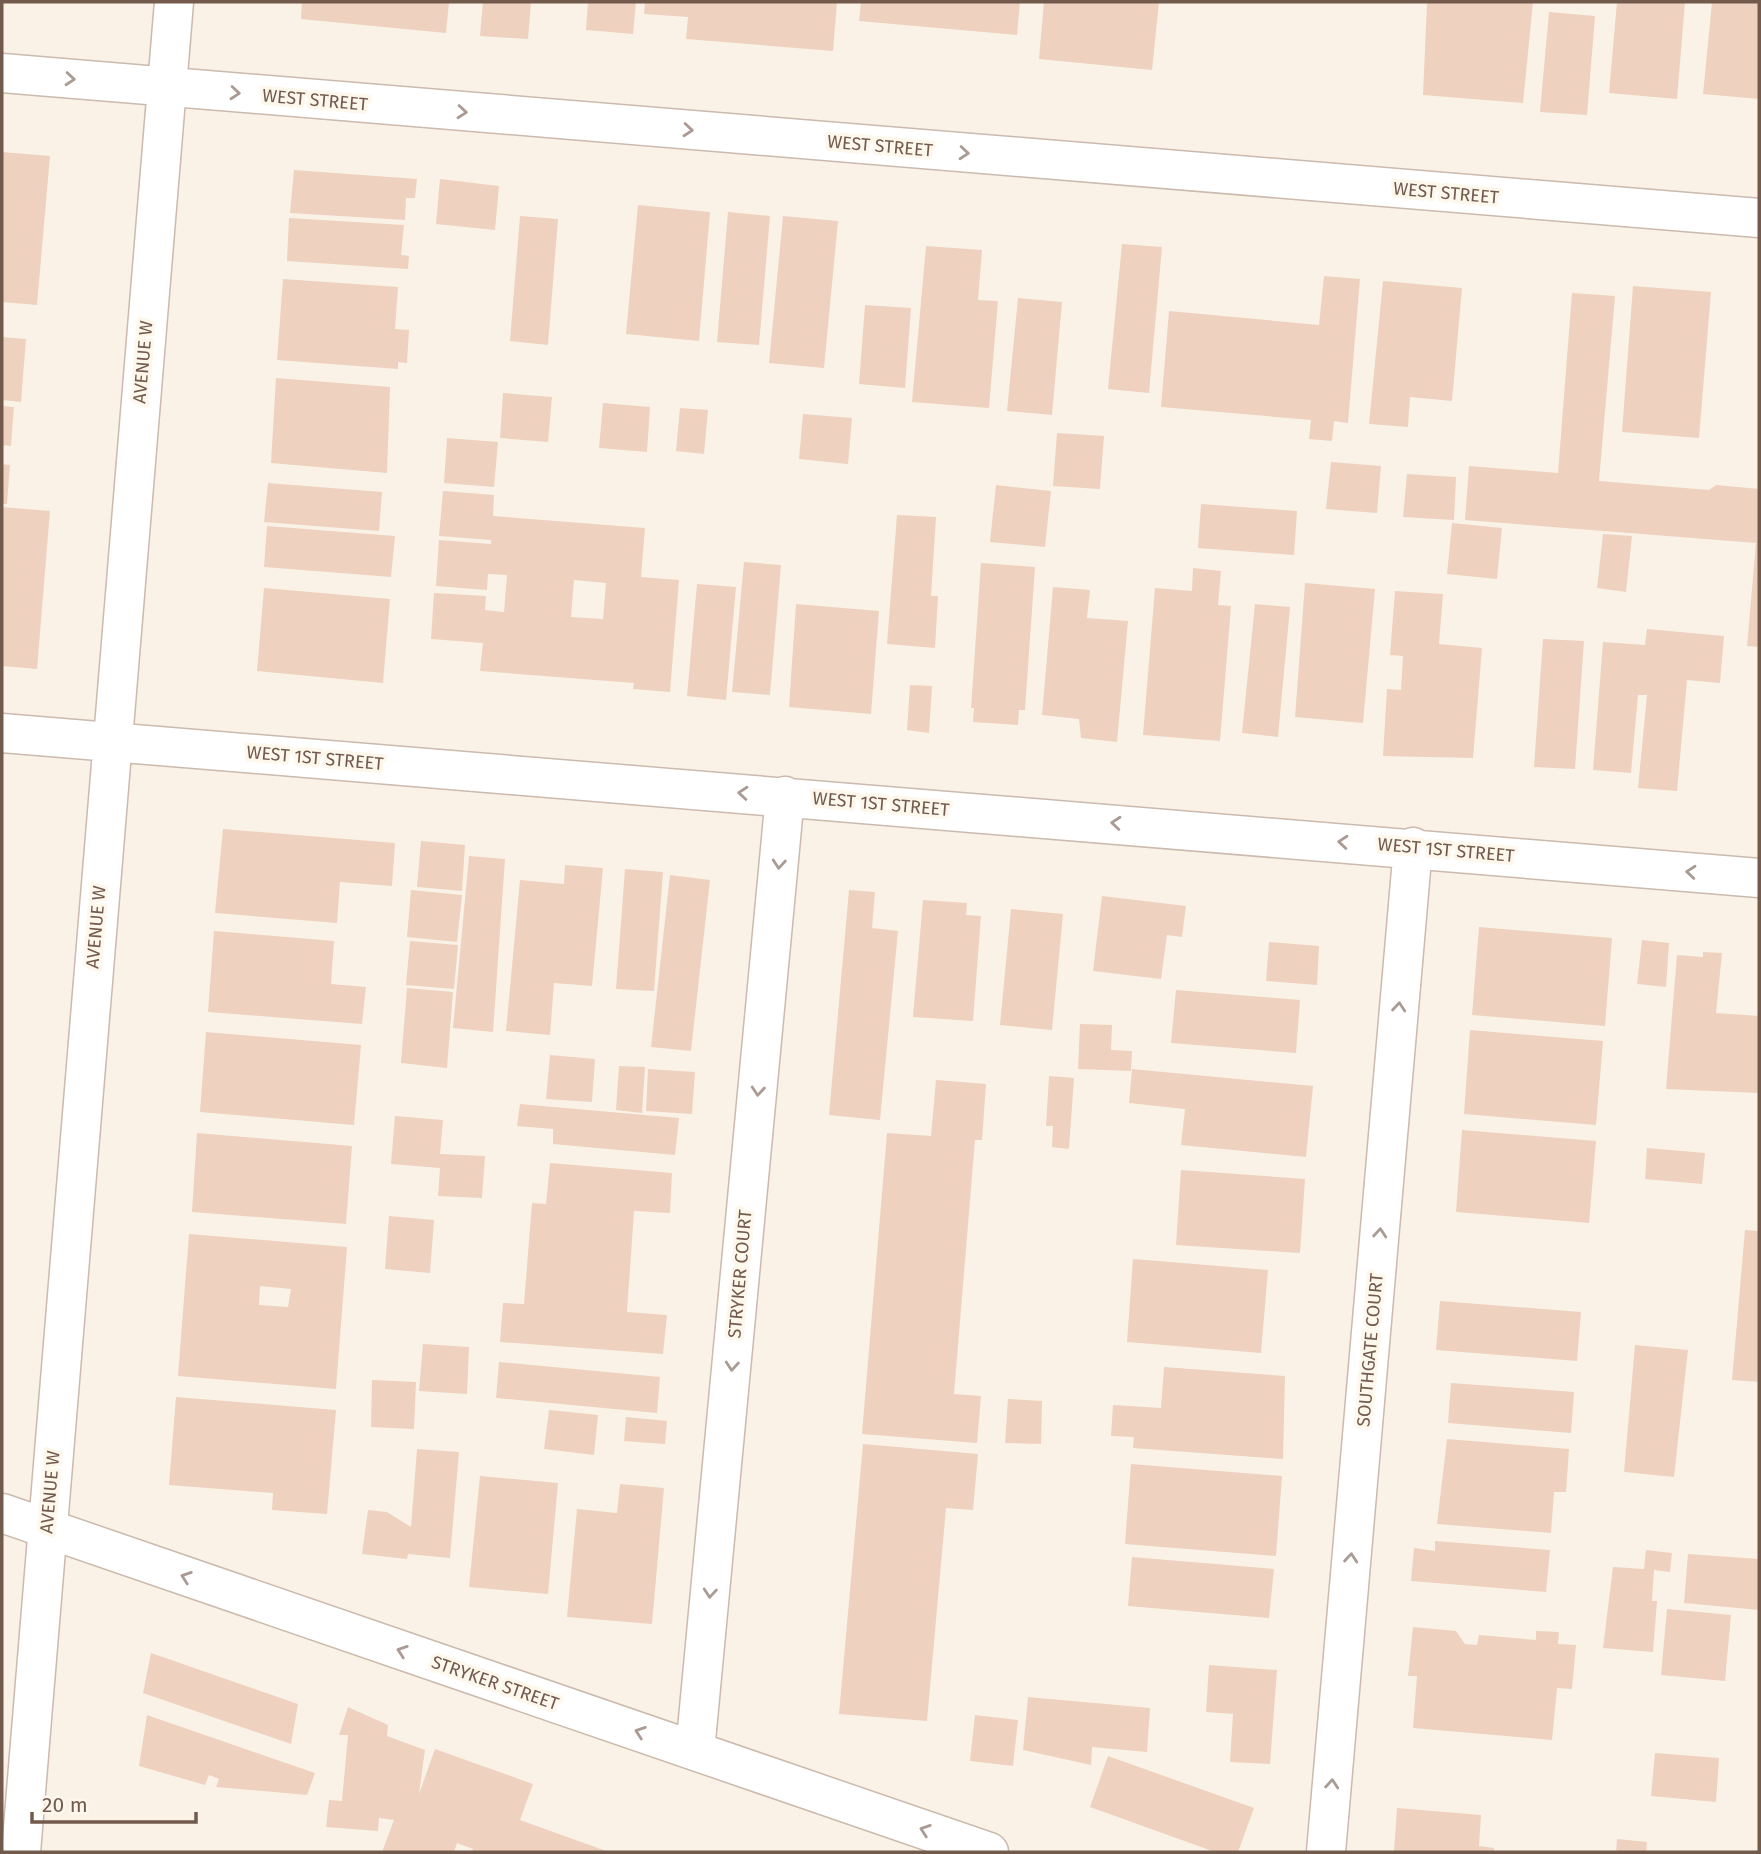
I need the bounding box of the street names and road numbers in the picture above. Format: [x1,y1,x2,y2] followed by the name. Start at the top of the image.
[261,84,369,116] street label: WEST STREET
[826,130,934,162] street label: WEST STREET
[1392,177,1500,209] street label: WEST STREET
[128,319,158,404] street label: AVENUE W
[246,741,385,775] street label: WEST 1ST STREET
[812,787,951,821] street label: WEST 1ST STREET
[1377,833,1516,867] street label: WEST 1ST STREET
[81,884,111,969] street label: AVENUE W
[723,1208,757,1339] street label: STRYKER COURT
[1352,1272,1388,1428] street label: SOUTHGATE COURT
[35,1449,65,1534] street label: AVENUE W
[428,1651,562,1715] street label: STRYKER STREET

